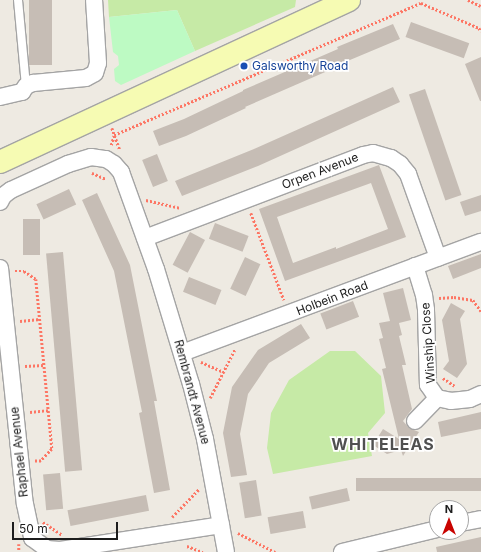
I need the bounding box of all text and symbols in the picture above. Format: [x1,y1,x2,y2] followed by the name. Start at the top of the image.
[252,59,348,73] place label: Galsworthy Road
[239,61,249,71] marker: Galsworthy Road
[280,150,360,192] street label: Orpen Avenue
[294,278,370,318] street label: Holbein Road
[418,302,438,384] street label: Winship Close
[171,338,213,446] street label: Rembrandt Avenue
[7,406,31,498] street label: Raphael Avenue
[331,434,435,454] district label: WHITELEAS
[429,500,469,540] north arrow
[445,502,453,516] text: N
[14,514,120,540] scale bar
[19,521,48,536] text: 50 m

